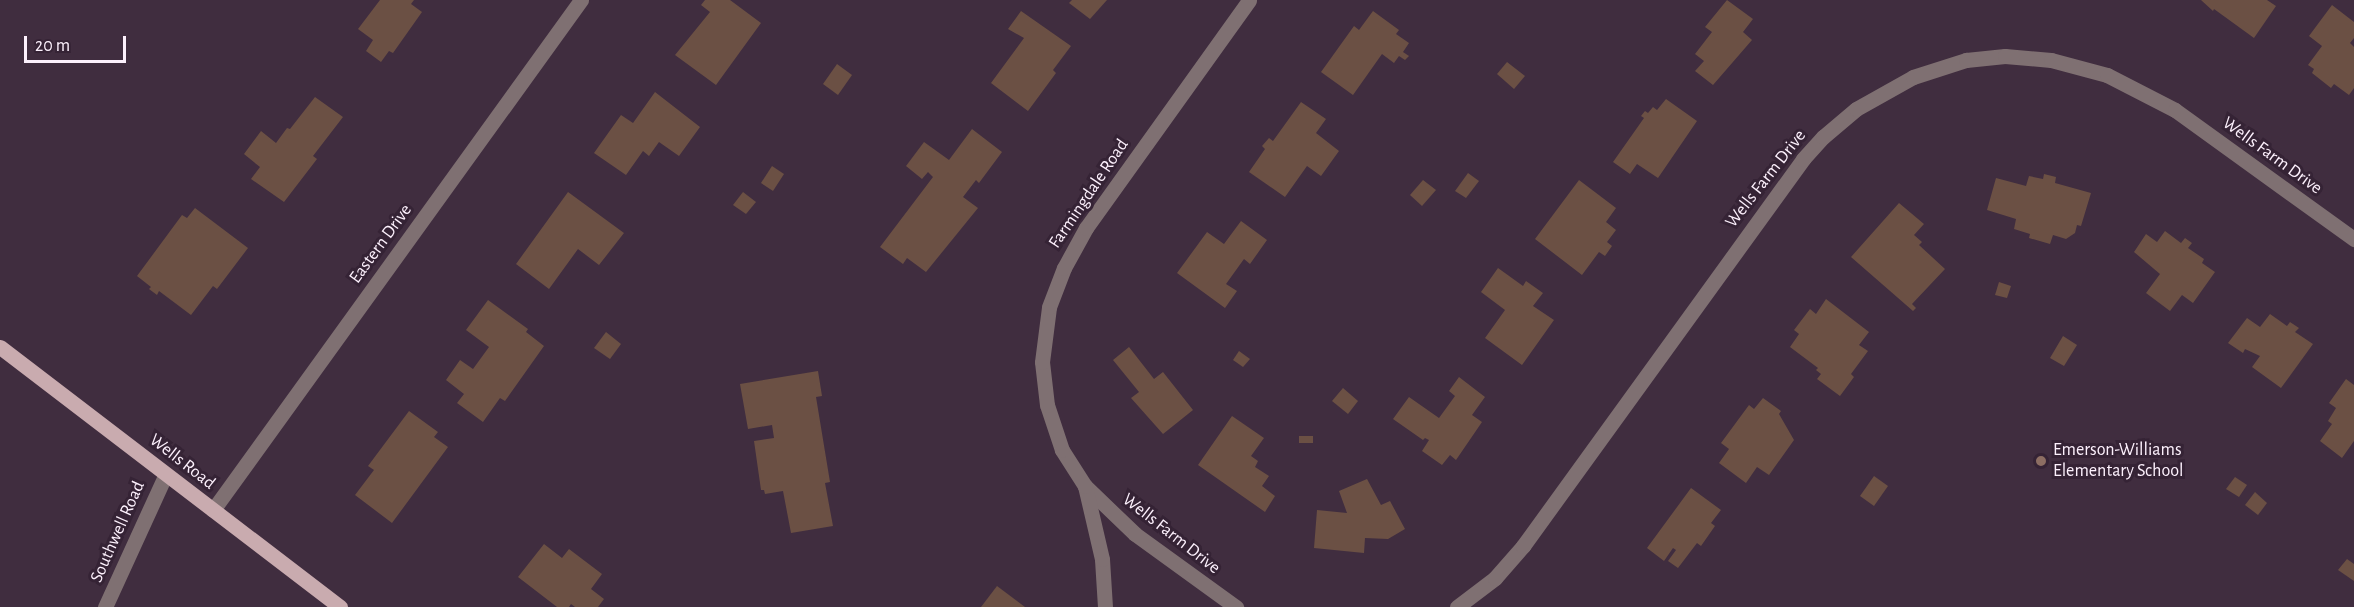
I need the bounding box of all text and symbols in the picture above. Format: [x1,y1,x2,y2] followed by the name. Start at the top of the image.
[27,24,129,62] scale bar
[35,37,70,55] text: 20 m
[2218,113,2326,199] street label: Wells Farm Drive
[1721,126,1811,232] street label: Wells Farm Drive
[1044,135,1134,253] street label: Farmingdale Road
[345,200,417,288] street label: Eastern Drive
[145,430,219,494] street label: Wells Road
[2053,440,2183,482] place label: Emerson-Williams Elementary School
[2034,454,2048,468] marker: Emerson-Williams Elementary School
[86,478,150,586] street label: Southwell Road
[1118,489,1224,579] street label: Wells Farm Drive

